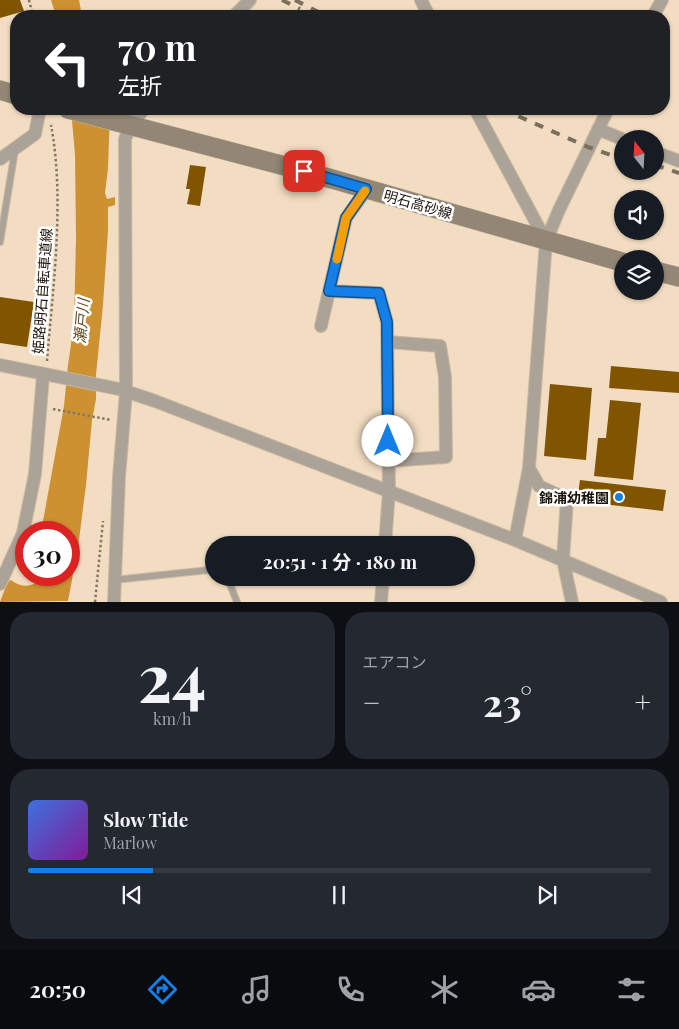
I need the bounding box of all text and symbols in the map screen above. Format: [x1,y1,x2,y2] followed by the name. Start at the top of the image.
[118,23,196,70] text: 70 m
[35,30,100,95] icon: left
[118,70,162,100] text: 左折
[614,130,664,180] north arrow
[614,130,664,300] map controls
[283,150,325,192] pin
[290,157,318,185] icon: arrive
[382,185,454,223] street label: 明石高砂線
[614,190,664,240] button: sound
[28,227,56,355] street label: 姫路明石自転車道線
[614,250,664,300] button: layers
[69,296,93,344] water label: 瀬戸川
[361,414,413,466] position arrow
[539,488,609,507] place label: 錦浦幼稚園
[613,491,625,503] marker: 錦浦幼稚園
[15,521,80,586] speed limit sign: 30
[263,548,417,574] text: 20:51 · 1 分 · 180 m
[138,632,206,718] text: 24
[363,651,427,672] text: エアコン
[483,676,532,727] text: 23°
[363,683,381,720] text: −
[635,683,651,720] text: +
[153,708,191,729] text: km/h
[103,806,188,832] text: Slow Tide
[103,832,157,853] text: Marlow
[118,881,146,909] icon: previous
[325,881,353,909] icon: pause
[533,881,561,909] icon: next
[145,972,180,1007] icon: directions
[239,972,274,1007] icon: music
[333,972,368,1007] icon: phone
[427,972,462,1007] icon: climate
[521,972,556,1007] icon: car
[614,972,649,1007] icon: filters
[29,974,86,1004] text: 20:50

